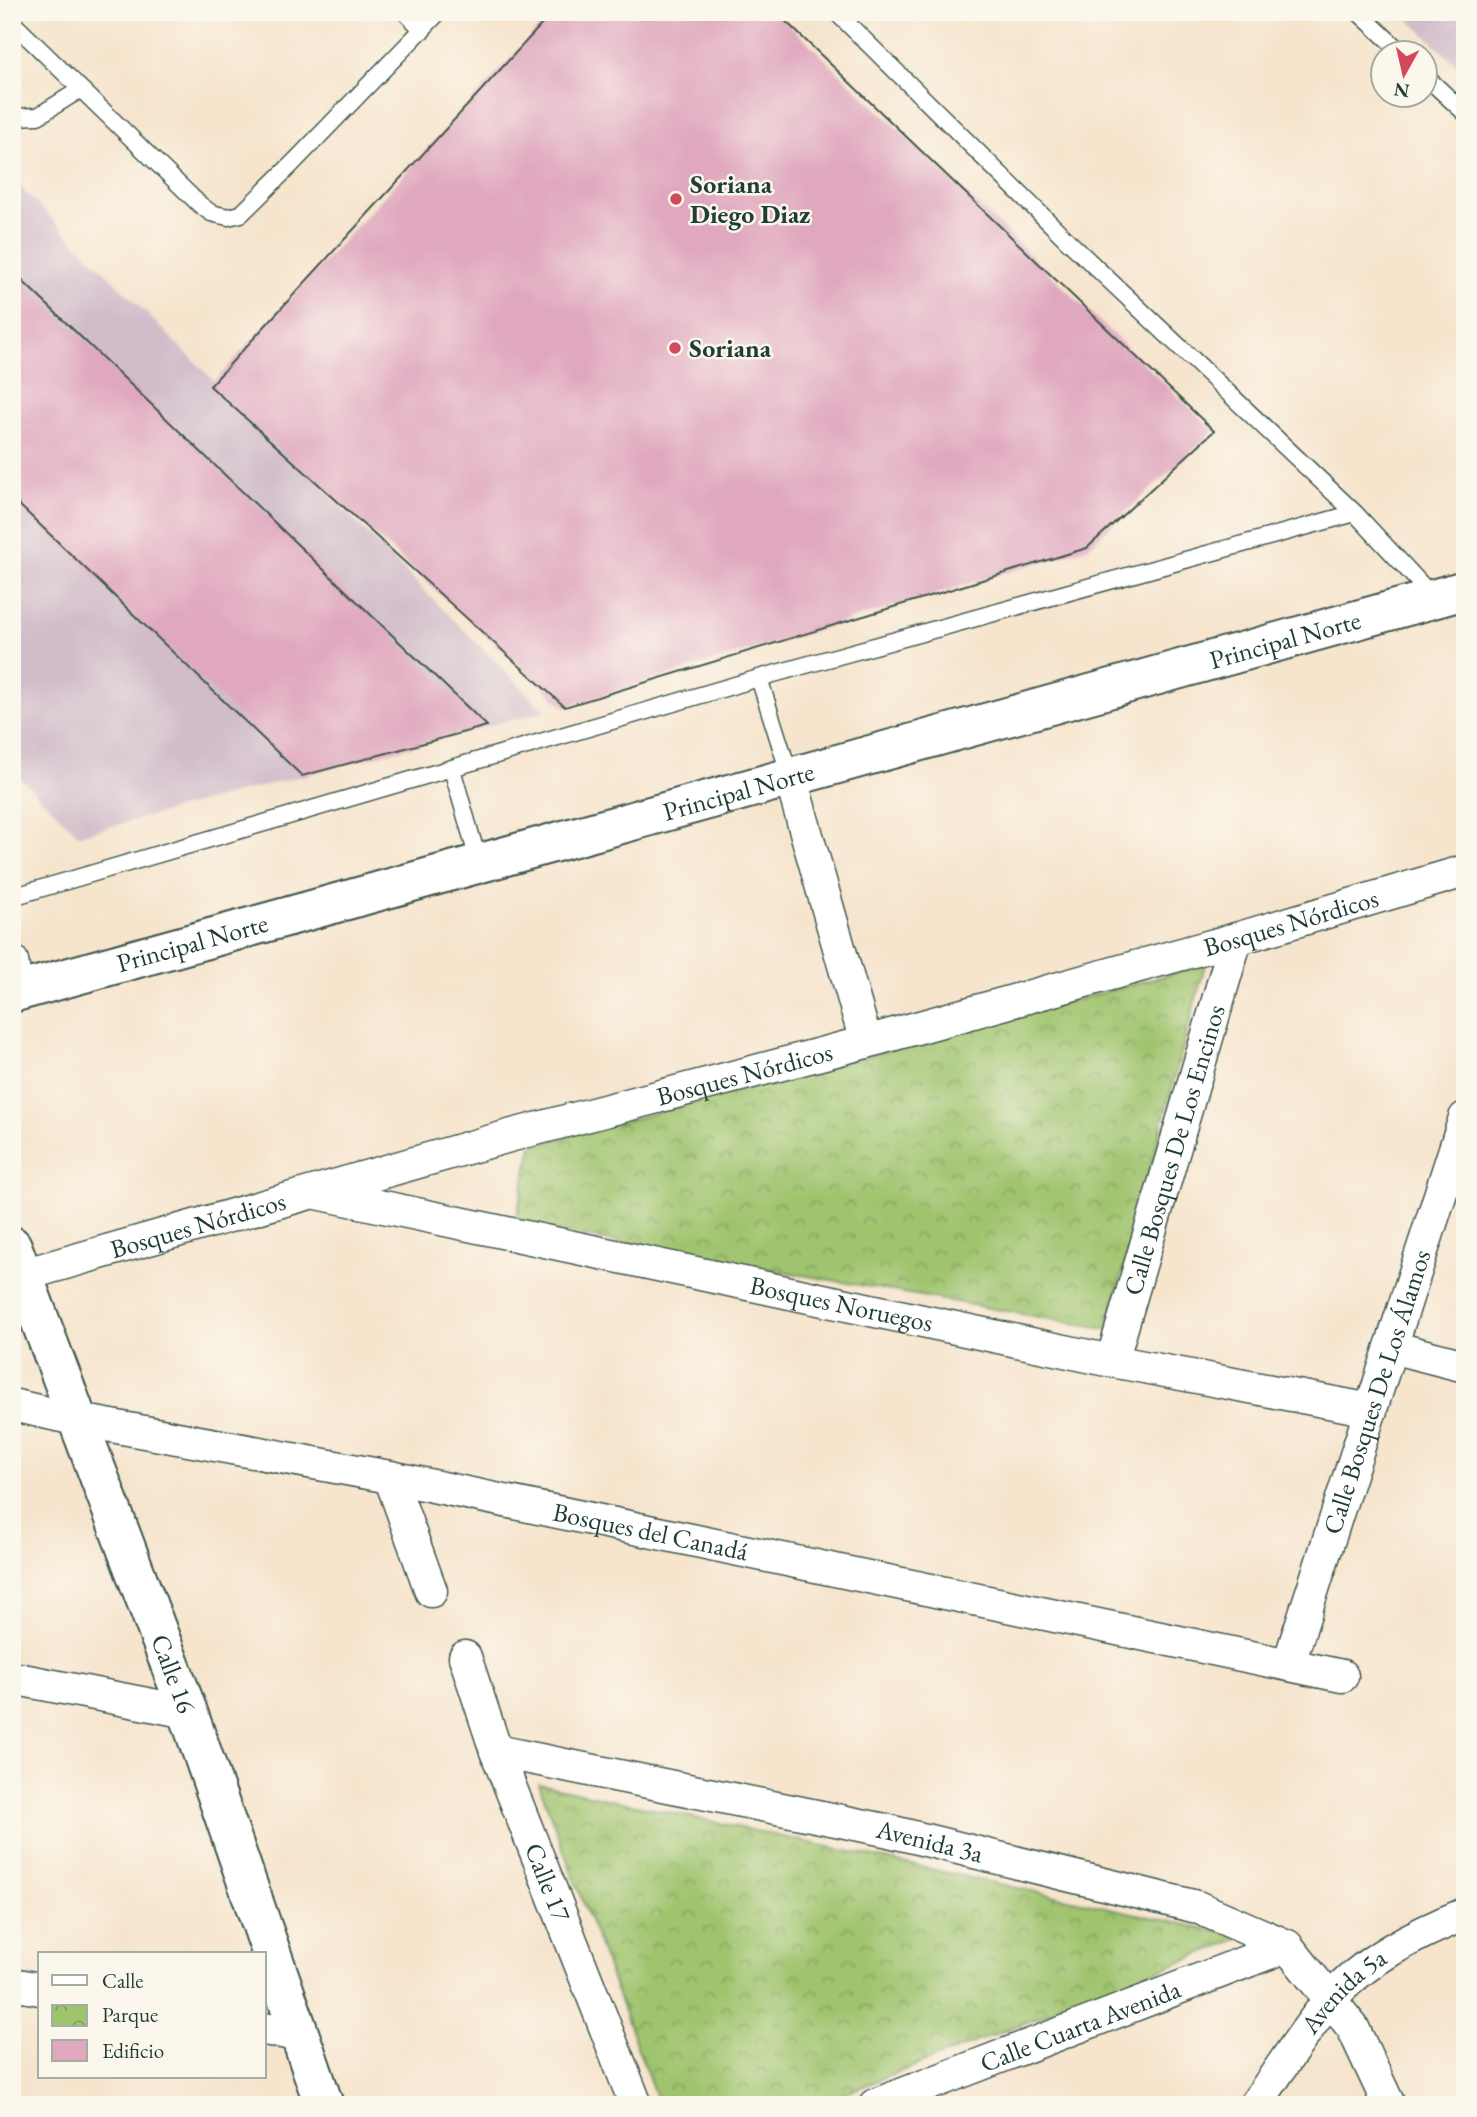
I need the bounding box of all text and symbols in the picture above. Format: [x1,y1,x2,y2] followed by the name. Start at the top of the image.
[1368,38,1438,108] north arrow
[1392,77,1411,104] text: N
[690,167,810,231] place label: Soriana Diego Diaz
[668,191,684,207] marker: Soriana Diego Diaz
[689,331,772,365] place label: Soriana
[667,340,683,356] marker: Soriana
[1206,603,1364,677] street label: Principal Norte
[659,754,818,829] street label: Principal Norte
[1200,881,1382,964] street label: Bosques Nórdicos
[113,906,272,980] street label: Principal Norte
[1115,1001,1233,1299] street label: Calle Bosques De Los Encinos
[653,1035,836,1113] street label: Bosques Nórdicos
[106,1184,289,1266] street label: Bosques Nórdicos
[1315,1245,1438,1538] street label: Calle Bosques De Los Álamos
[747,1268,936,1340] street label: Bosques Noruegos
[550,1494,752,1569] street label: Bosques del Canadá
[143,1629,204,1718] street label: Calle 16
[872,1811,987,1871] street label: Avenida 3a
[517,1838,579,1927] street label: Calle 17
[1292,1940,1393,2041] street label: Avenida 5a
[38,1952,266,2078] legend
[102,1967,144,1994] text: Calle
[975,1971,1186,2080] street label: Calle Cuarta Avenida
[102,2001,158,2028] text: Parque
[102,2037,164,2064] text: Edificio

